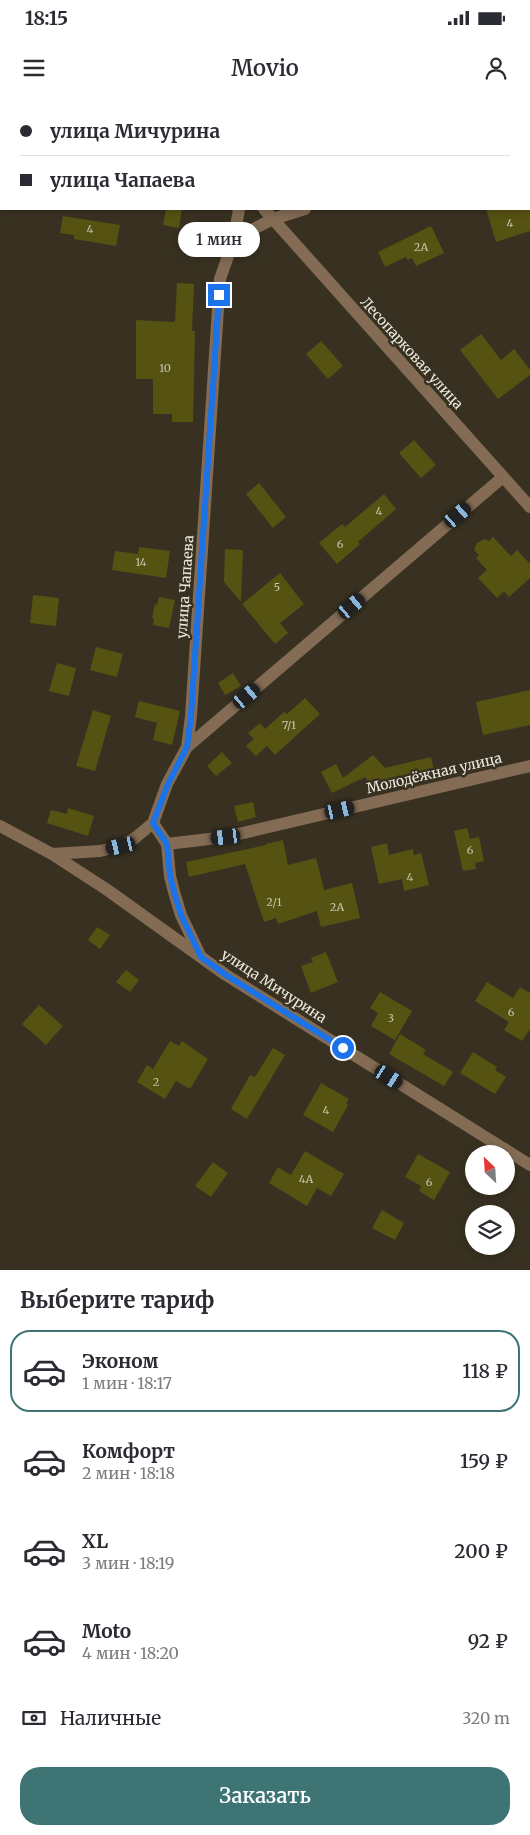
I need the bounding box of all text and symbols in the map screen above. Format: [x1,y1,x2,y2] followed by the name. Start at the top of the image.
[25,6,68,30] text: 18:15
[20,54,48,82] icon: menu
[231,54,299,82] text: Movio
[482,54,510,82] icon: person
[50,119,220,143] text: улица Мичурина
[50,168,195,192] text: улица Чапаева
[507,216,514,230] house number: 4
[87,222,94,236] house number: 4
[178,222,260,258] callout: 1 мин
[196,229,242,249] text: 1 мин
[414,240,428,254] house number: 2А
[208,284,230,306] route end
[357,293,468,413] street label: Лесопарковая улица
[159,361,171,375] house number: 10
[441,499,474,531] car
[376,504,383,518] house number: 4
[172,534,198,639] street label: улица Чапаева
[337,537,344,551] house number: 6
[135,555,147,569] house number: 14
[274,580,280,594] house number: 5
[335,591,368,621] car
[230,681,263,711] car
[282,718,296,732] house number: 7/1
[365,749,504,797] street label: Молодёжная улица
[323,799,356,821] car
[210,828,241,846] car
[104,835,137,857] car
[467,843,474,857] house number: 6
[407,870,414,884] house number: 4
[266,895,282,909] house number: 2/1
[330,900,344,914] house number: 2А
[218,945,331,1027] street label: улица Мичурина
[508,1005,515,1019] house number: 6
[388,1011,394,1025] house number: 3
[332,1037,354,1059] route start
[372,1063,405,1091] car
[153,1075,159,1089] house number: 2
[323,1103,330,1117] house number: 4
[465,1145,515,1195] north arrow
[465,1145,515,1255] map controls
[299,1172,313,1186] house number: 4А
[426,1175,433,1189] house number: 6
[465,1205,515,1255] button: layers
[20,1286,214,1314] text: Выберите тариф
[22,1349,67,1394] icon: car
[82,1349,158,1373] text: Эконом
[462,1359,508,1383] text: 118 ₽
[82,1373,172,1393] text: 1 мин · 18:17
[22,1439,67,1484] icon: car
[82,1439,175,1463] text: Комфорт
[460,1449,508,1473] text: 159 ₽
[82,1463,175,1483] text: 2 мин · 18:18
[22,1529,67,1574] icon: car
[82,1529,108,1553] text: XL
[454,1539,508,1563] text: 200 ₽
[82,1553,175,1573] text: 3 мин · 18:19
[22,1619,67,1664] icon: car
[82,1619,131,1643] text: Moto
[468,1629,508,1653] text: 92 ₽
[82,1643,179,1663] text: 4 мин · 18:20
[20,1704,48,1732] icon: cash
[60,1706,161,1730] text: Наличные
[462,1708,510,1728] text: 320 m
[20,1767,510,1825] button: Заказать

